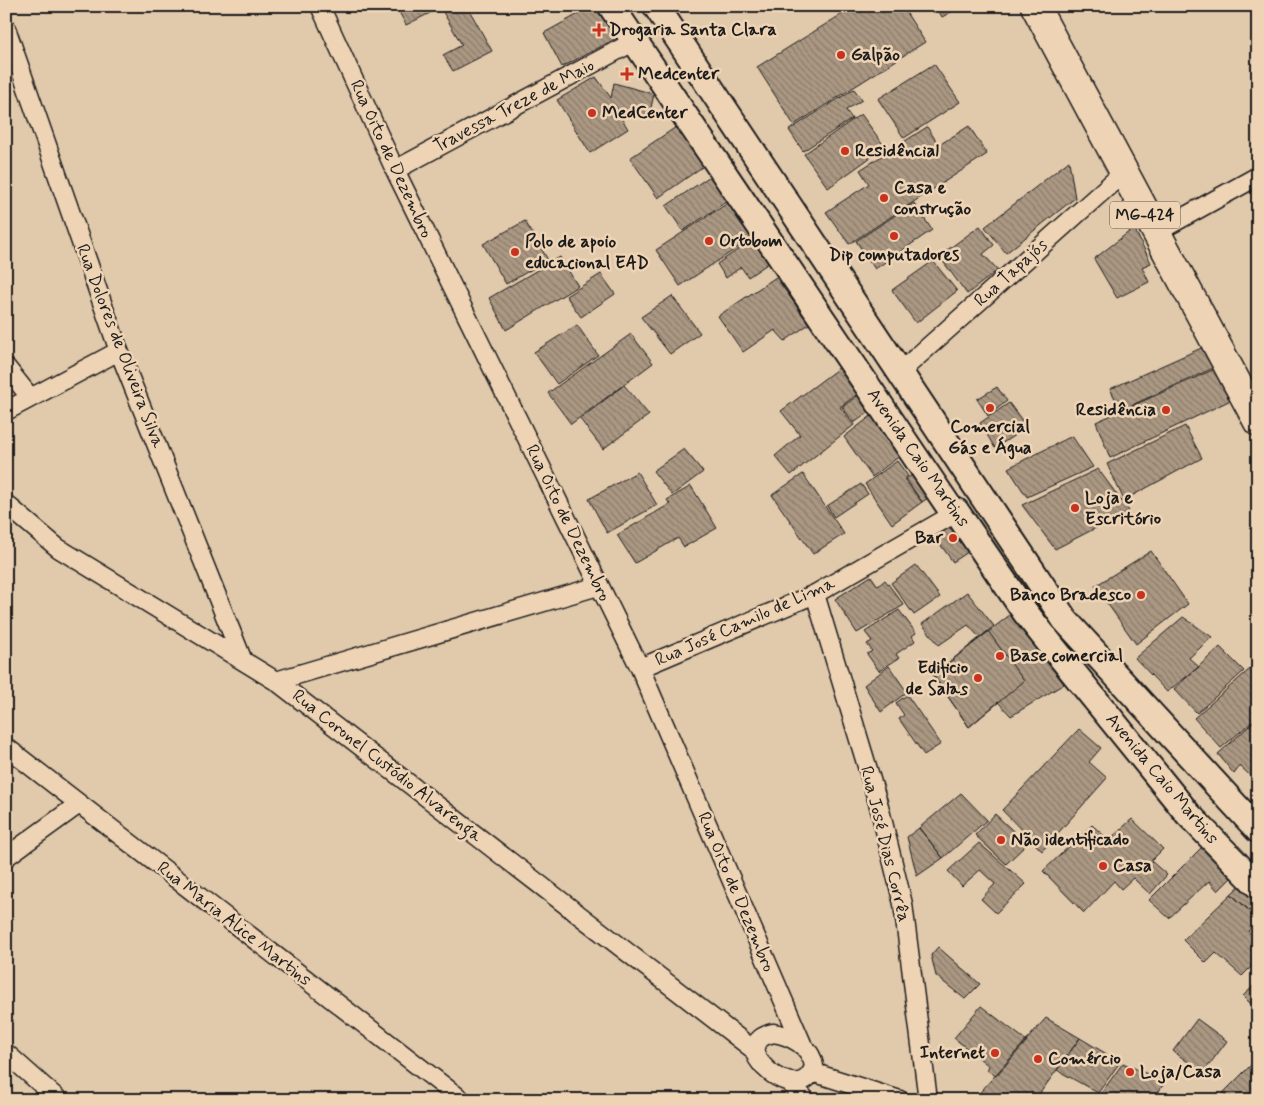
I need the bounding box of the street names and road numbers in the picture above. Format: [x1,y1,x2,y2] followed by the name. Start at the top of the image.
[429,53,599,159] street label: Travessa Treze de Maio
[344,76,438,242] street label: Rua Oito de Dezembro
[1110,202,1180,228] road number: MG-424
[969,233,1053,312] street label: Rua Tapajós
[70,241,170,452] street label: Rua Dolores de Oliveira Silva
[861,384,975,532] street label: Avenida Caio Martins
[520,441,616,605] street label: Rua Oito de Dezembro
[651,571,839,672] street label: Rua José Camilo de Lima
[286,684,487,850] street label: Rua Coronel Custódio Alvarenga
[1100,708,1224,850] street label: Avenida Caio Martins
[854,764,916,924] street label: Rua José Dias Corrêa
[691,808,781,976] street label: Rua Oito de Dezembro
[152,856,316,992] street label: Rua Maria Alice Martins

